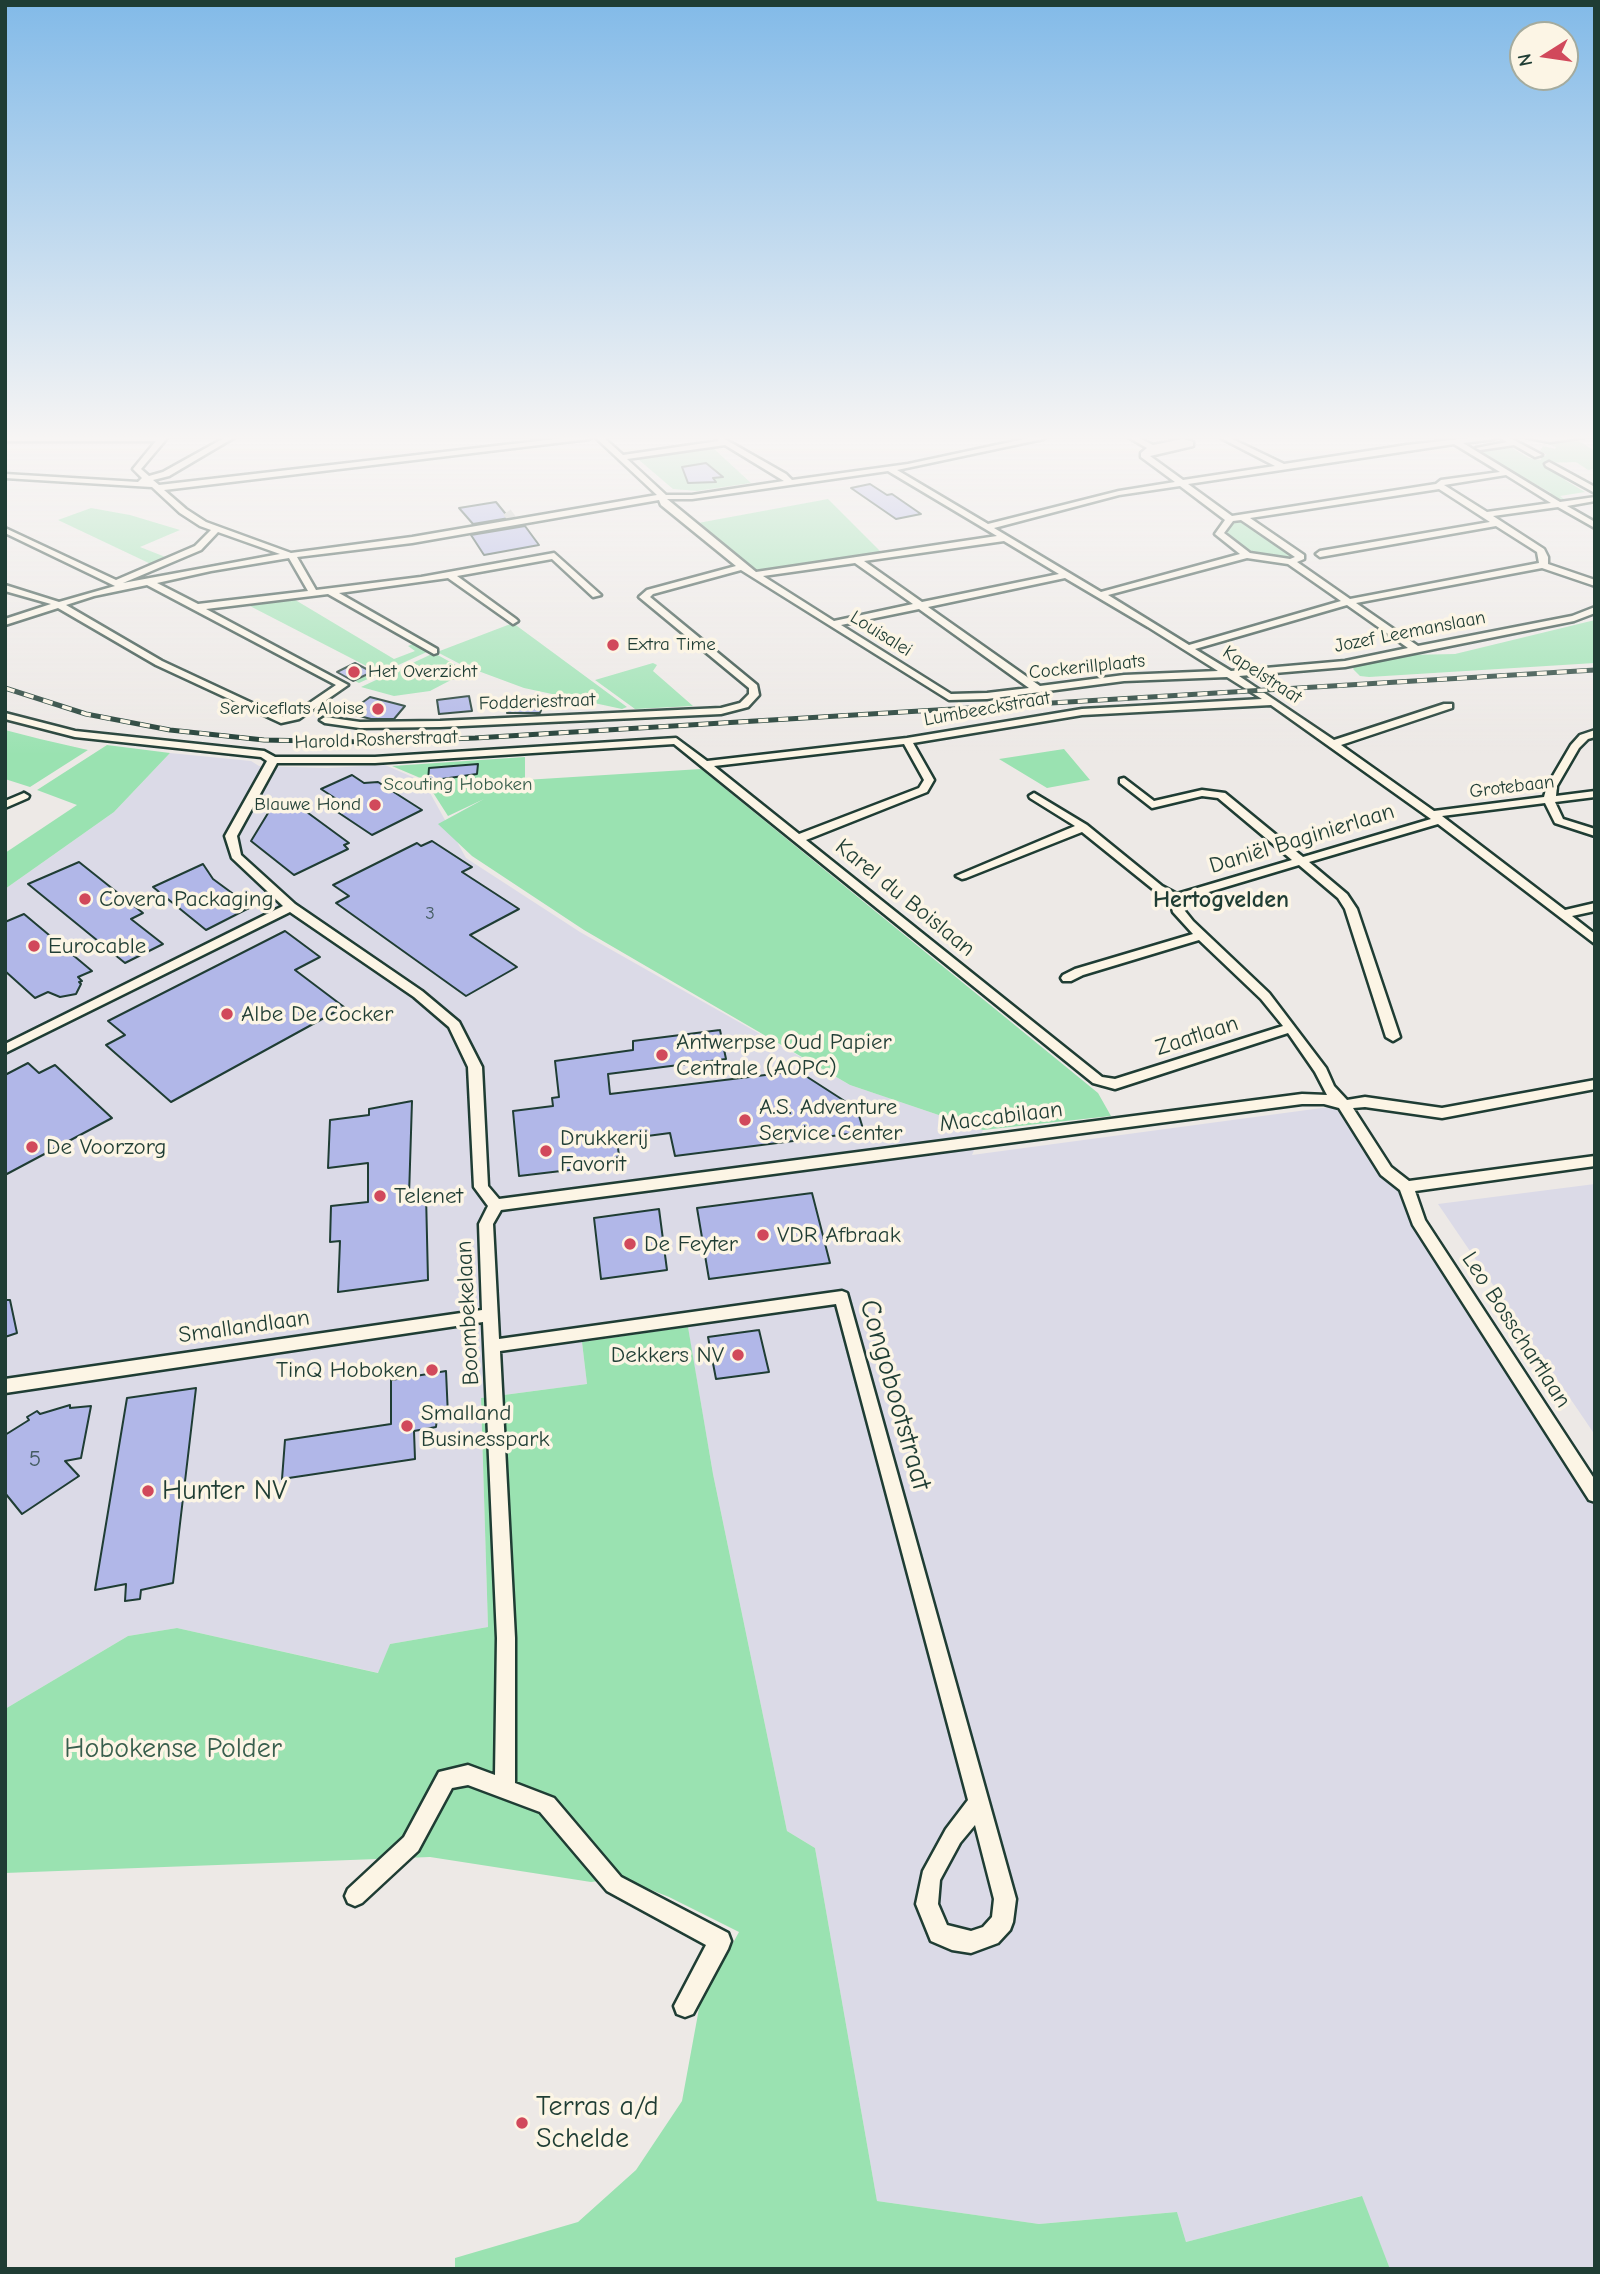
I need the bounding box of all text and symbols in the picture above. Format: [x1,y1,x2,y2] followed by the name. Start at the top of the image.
[1509,21,1579,91] north arrow
[1513,52,1537,68] text: N
[846,606,916,662] street label: Louisalei
[1332,606,1488,658] street label: Jozef Leemanslaan
[627,634,716,656] place label: Extra Time
[605,637,621,653] marker: Extra Time
[1218,641,1306,709] street label: Kapelstraat
[1028,650,1146,684] street label: Cockerillplaats
[368,661,477,683] place label: Het Overzicht
[346,664,362,680] marker: Het Overzicht
[922,687,1052,731] street label: Lumbeeckstraat
[478,689,596,715] street label: Fodderiestraat
[220,698,364,720] place label: Serviceflats Aloise
[370,701,386,717] marker: Serviceflats Aloise
[294,726,458,754] street label: Harold Rosherstraat
[1468,770,1556,804] street label: Grotebaan
[384,774,532,796] park label: Scouting Hoboken
[254,794,361,816] place label: Blauwe Hond
[367,797,383,813] marker: Blauwe Hond
[1206,798,1398,880] street label: Daniël Baginierlaan
[829,833,981,963] street label: Karel du Boislaan
[99,885,274,913] place label: Covera Packaging
[1153,886,1289,914] district label: Hertogvelden
[77,891,93,907] marker: Covera Packaging
[425,903,435,925] house number: 3
[48,932,146,960] place label: Eurocable
[26,938,42,954] marker: Eurocable
[241,1000,393,1028] place label: Albe De Cocker
[219,1006,235,1022] marker: Albe De Cocker
[1152,1010,1242,1062] street label: Zaatlaan
[676,1028,892,1082] place label: Antwerpse Oud Papier Centrale (AOPC)
[654,1047,670,1063] marker: Antwerpse Oud Papier Centrale (AOPC)
[759,1093,902,1147] place label: A.S. Adventure Service Center
[938,1096,1064,1138] street label: Maccabilaan
[737,1112,753,1128] marker: A.S. Adventure Service Center
[560,1124,648,1178] place label: Drukkerij Favorit
[46,1133,166,1161] place label: De Voorzorg
[24,1139,40,1155] marker: De Voorzorg
[538,1143,554,1159] marker: Drukkerij Favorit
[394,1182,463,1210] place label: Telenet
[372,1188,388,1204] marker: Telenet
[777,1221,901,1249] place label: VDR Afbraak
[755,1227,771,1243] marker: VDR Afbraak
[644,1230,738,1258] place label: De Feyter
[622,1236,638,1252] marker: De Feyter
[450,1240,486,1386] street label: Boombekelaan
[1455,1247,1577,1413] street label: Leo Bosschartlaan
[852,1296,938,1494] street label: Congobootstraat
[177,1304,311,1350] street label: Smallandlaan
[611,1341,724,1369] place label: Dekkers NV
[730,1347,746,1363] marker: Dekkers NV
[276,1356,418,1384] place label: TinQ Hoboken
[424,1362,440,1378] marker: TinQ Hoboken
[421,1399,550,1453] place label: Smalland Businesspark
[399,1418,415,1434] marker: Smalland Businesspark
[29,1445,41,1473] house number: 5
[162,1474,287,1508] place label: Hunter NV
[140,1483,156,1499] marker: Hunter NV
[64,1732,282,1766] park label: Hobokense Polder
[536,2090,659,2156] place label: Terras a/d Schelde
[514,2115,530,2131] marker: Terras a/d Schelde

